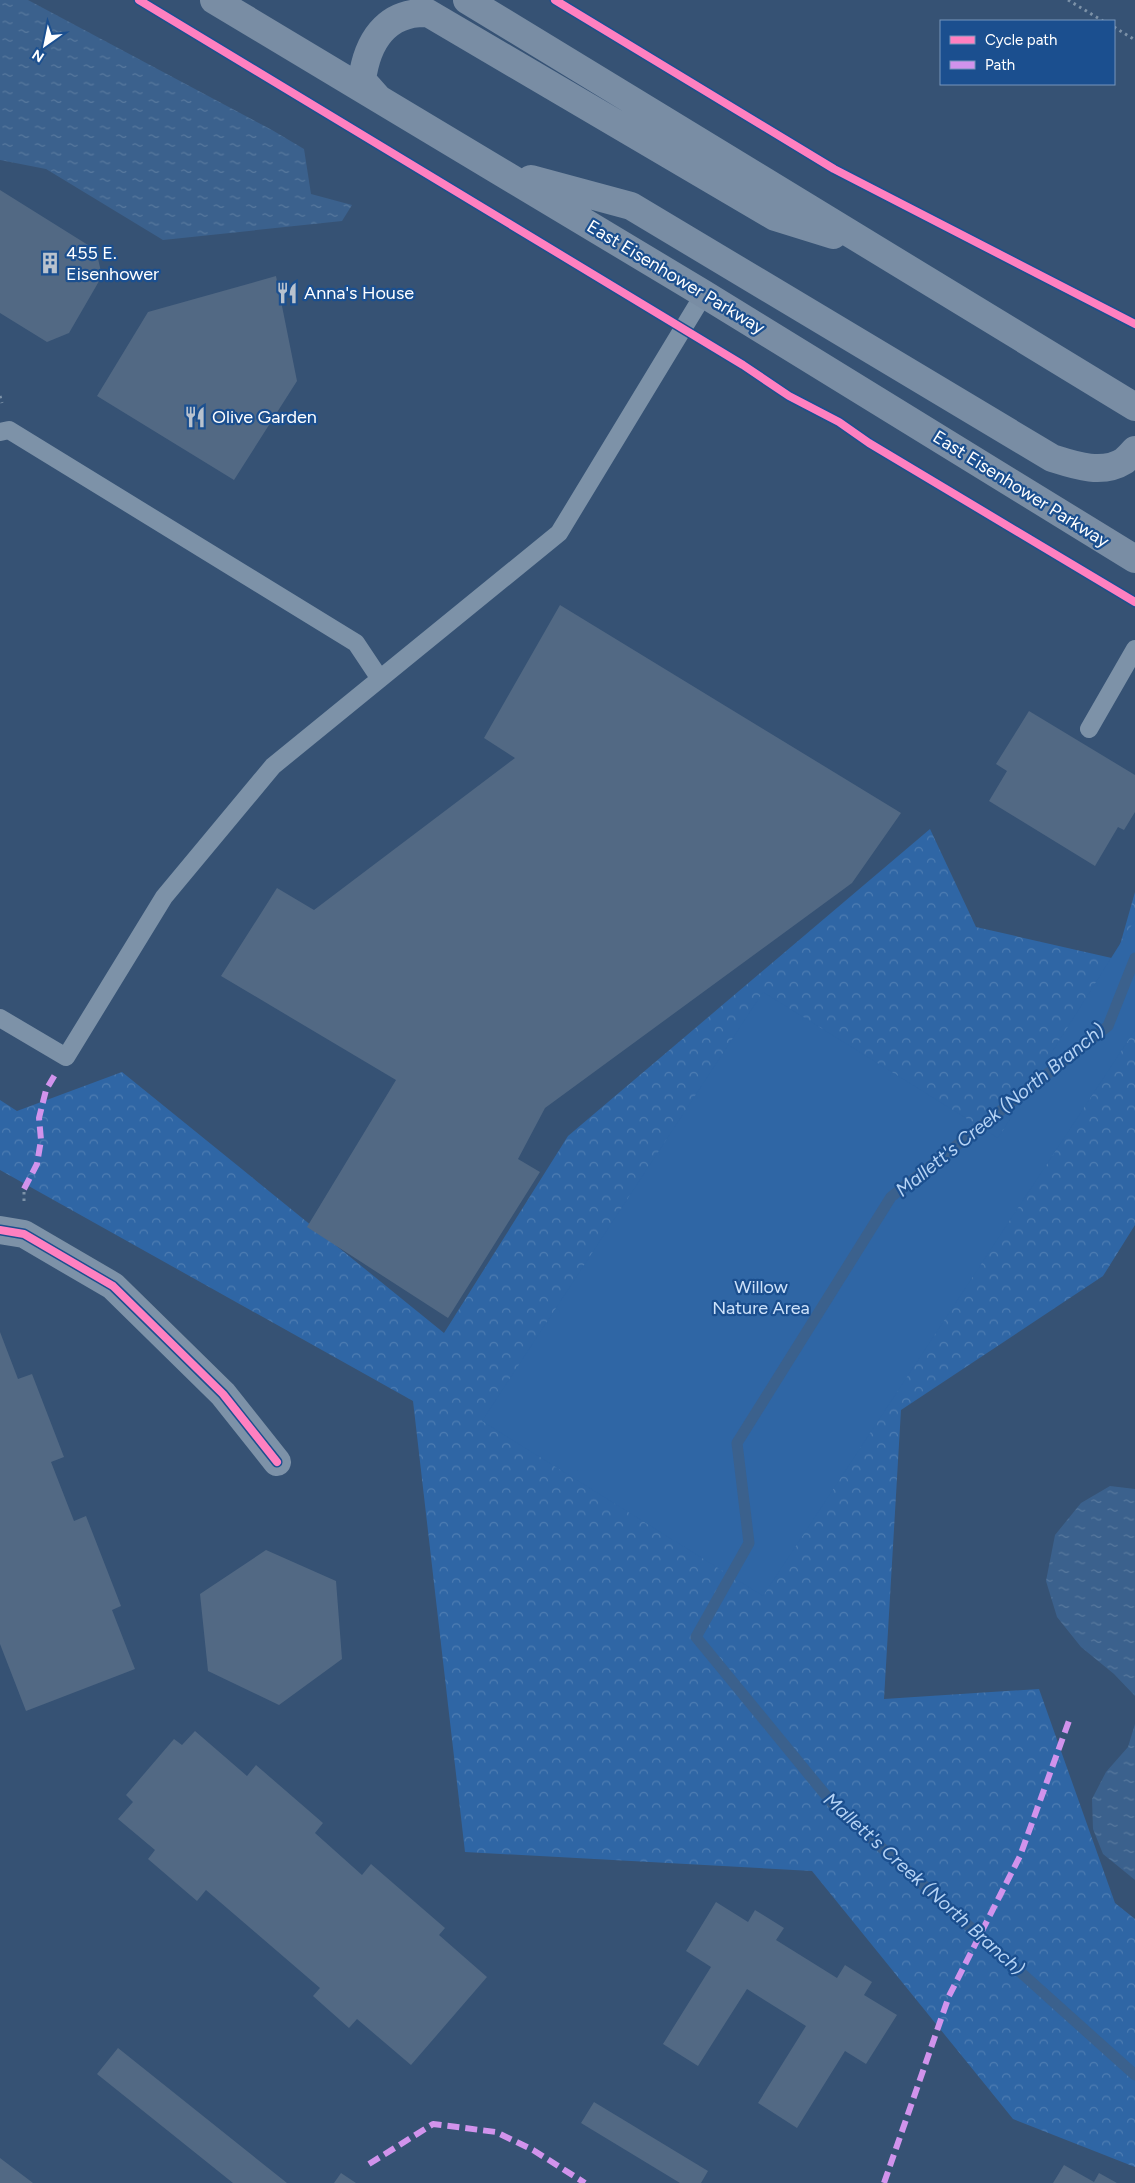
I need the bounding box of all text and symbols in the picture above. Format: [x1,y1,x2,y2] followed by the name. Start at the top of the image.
[20,20,70,70] north arrow
[940,20,1115,85] legend
[985,31,1057,49] text: Cycle path
[29,45,47,66] text: N
[985,56,1015,74] text: Path
[583,215,769,339] street label: East Eisenhower Parkway
[66,242,159,285] place label: 455 E. Eisenhower
[37,250,63,276] building icon: 455 E. Eisenhower
[274,280,300,306] restaurant icon: Anna's House
[304,282,414,304] place label: Anna's House
[182,404,208,430] restaurant icon: Olive Garden
[212,406,317,428] place label: Olive Garden
[929,426,1114,553] street label: East Eisenhower Parkway
[891,1018,1109,1201] water label: Mallett's Creek (North Branch)
[712,1276,810,1319] park label: Willow Nature Area
[819,1788,1029,1980] water label: Mallett's Creek (North Branch)

